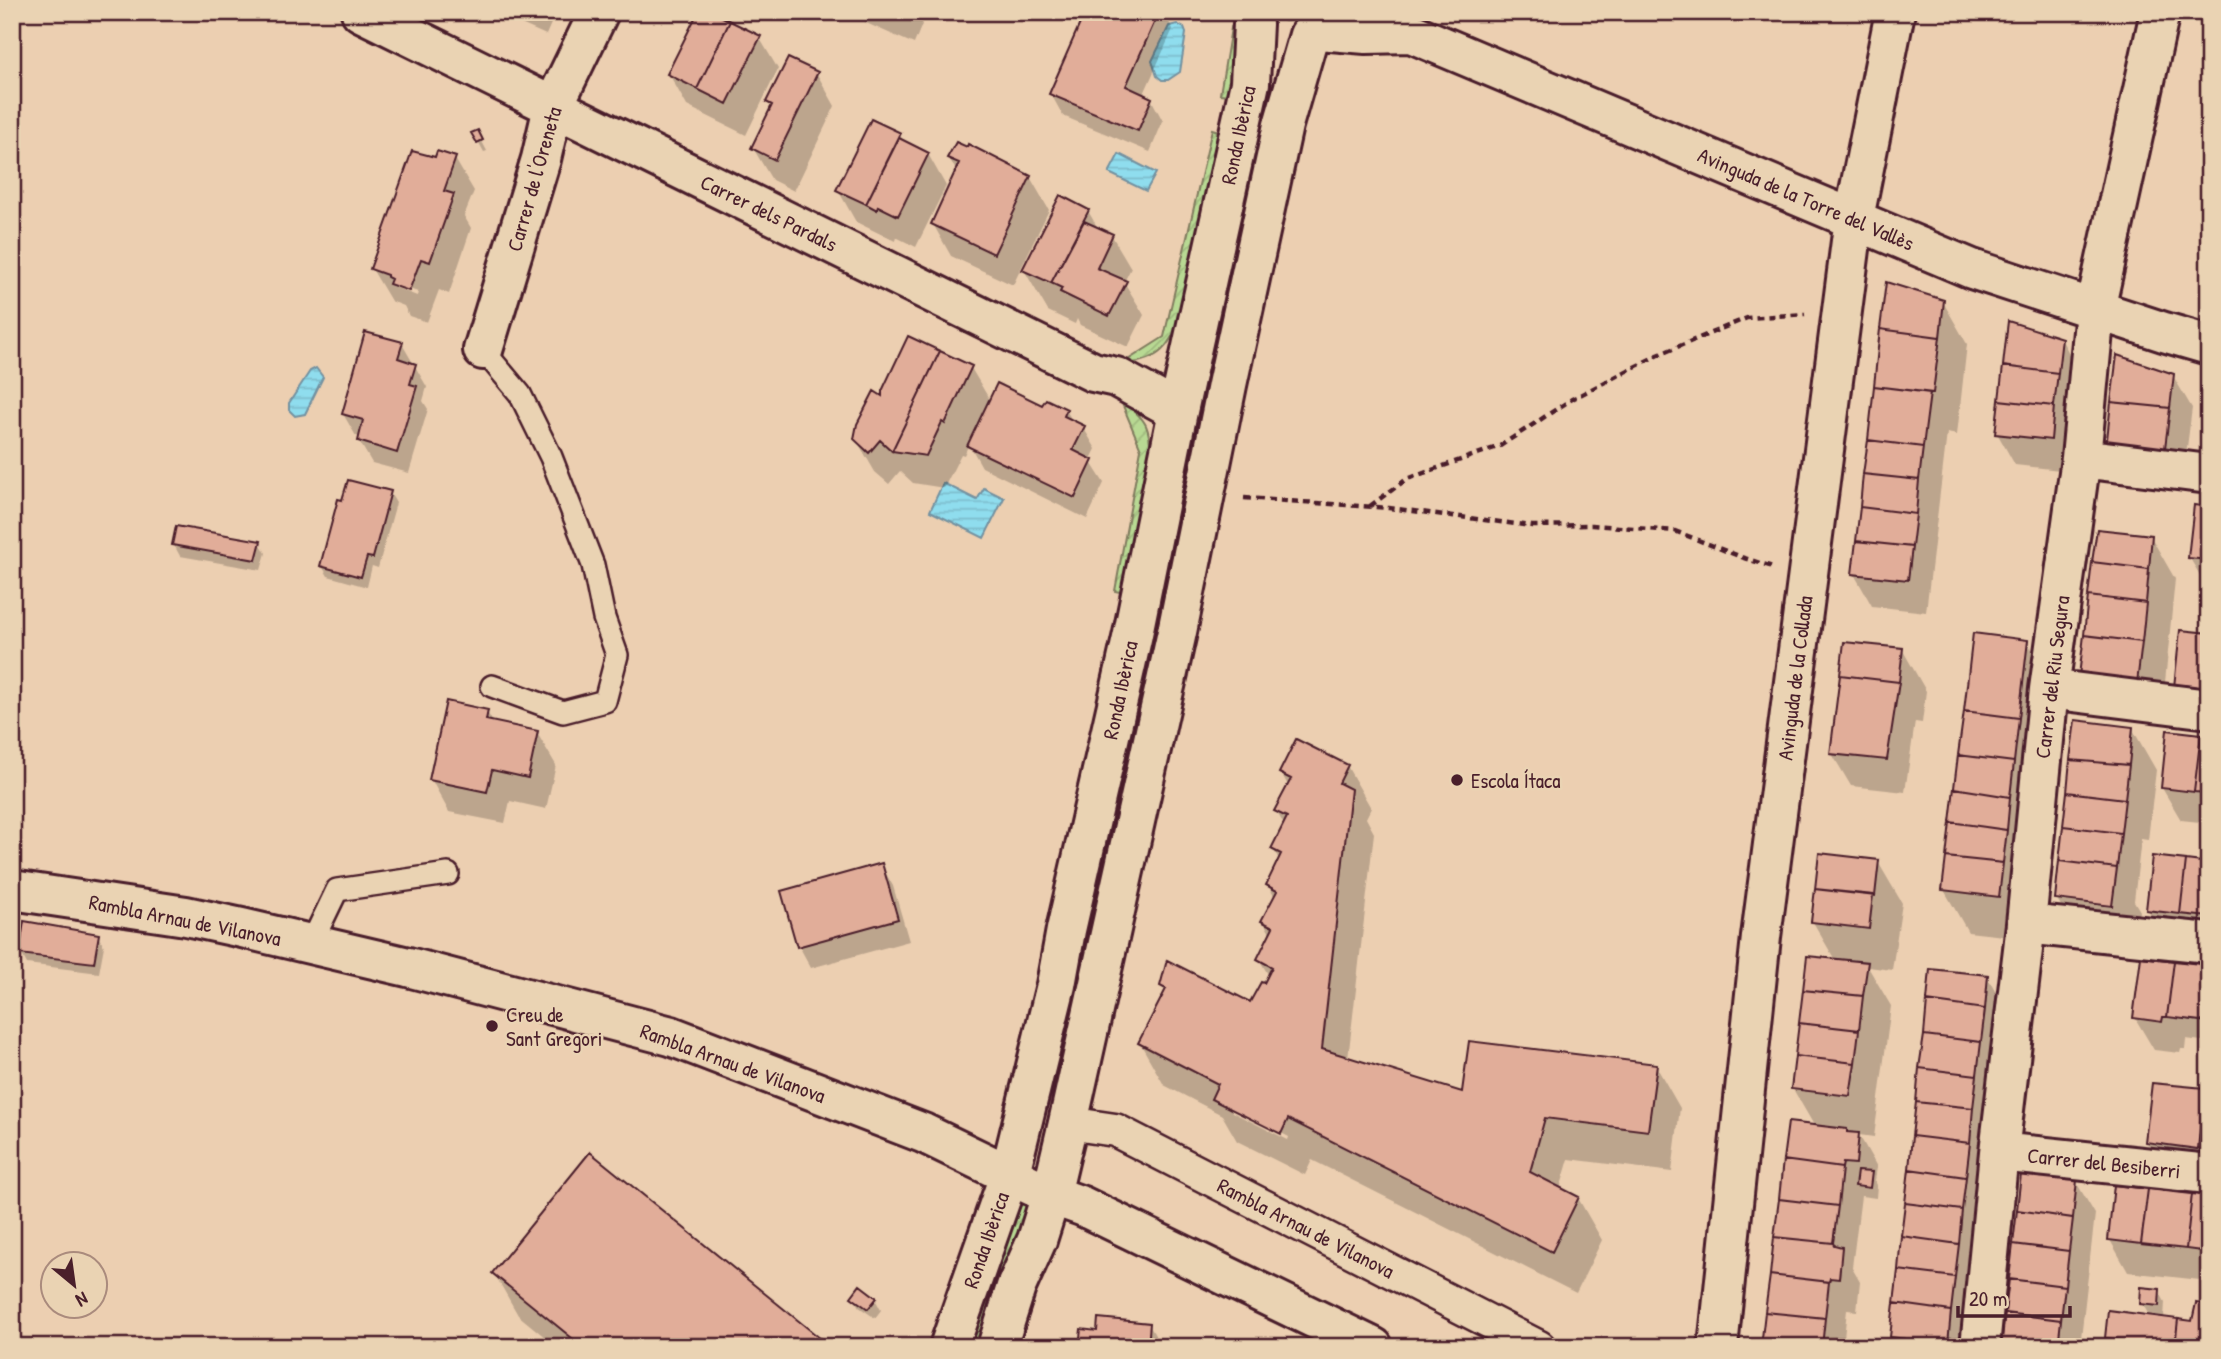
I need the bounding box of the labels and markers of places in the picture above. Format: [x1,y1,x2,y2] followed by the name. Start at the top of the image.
[1471,766,1560,795] place label: Escola Ítaca
[1449,772,1465,788] marker: Escola Ítaca
[506,1000,603,1053] place label: Creu de Sant Gregori
[484,1018,500,1034] marker: Creu de Sant Gregori

